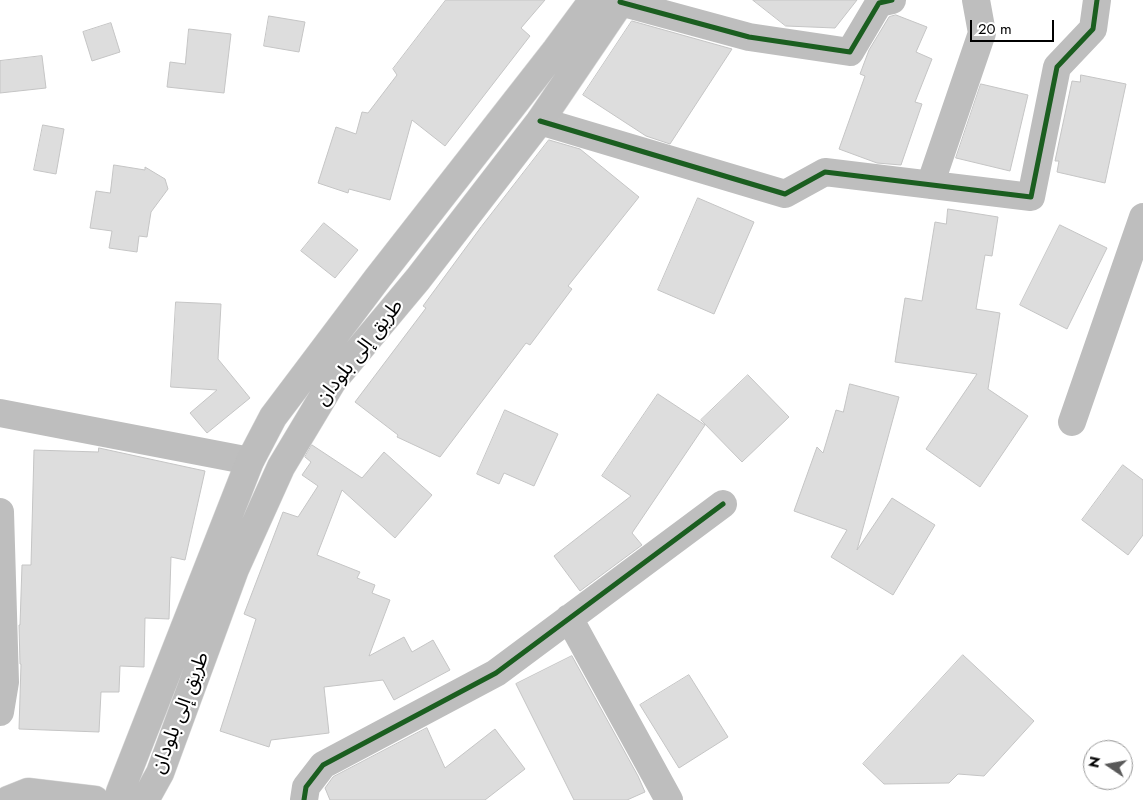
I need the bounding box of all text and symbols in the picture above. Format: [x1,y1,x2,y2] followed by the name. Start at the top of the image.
[973,10,1057,42] scale bar
[978,18,1012,40] text: 20 m
[311,295,409,411] street label: طريق إلى بلودان
[147,649,215,777] street label: طريق إلى بلودان
[1083,740,1133,790] north arrow
[1083,755,1105,770] text: N

